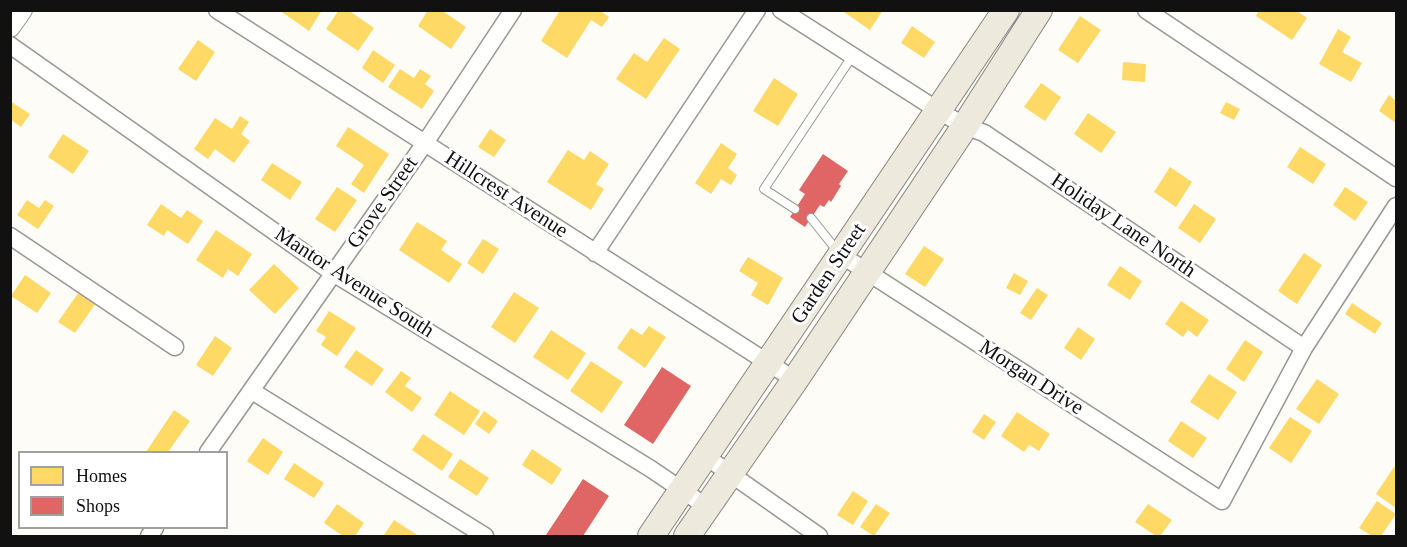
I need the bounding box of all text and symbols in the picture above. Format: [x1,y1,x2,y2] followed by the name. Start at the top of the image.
[440,146,572,244] street label: Hillcrest Avenue
[342,152,424,254] street label: Grove Street
[1046,168,1200,284] street label: Holiday Lane North
[786,219,872,329] street label: Garden Street
[270,222,438,344] street label: Mantor Avenue South
[974,335,1088,421] street label: Morgan Drive
[18,451,228,529] legend
[76,466,127,486] text: Homes
[76,496,120,516] text: Shops

